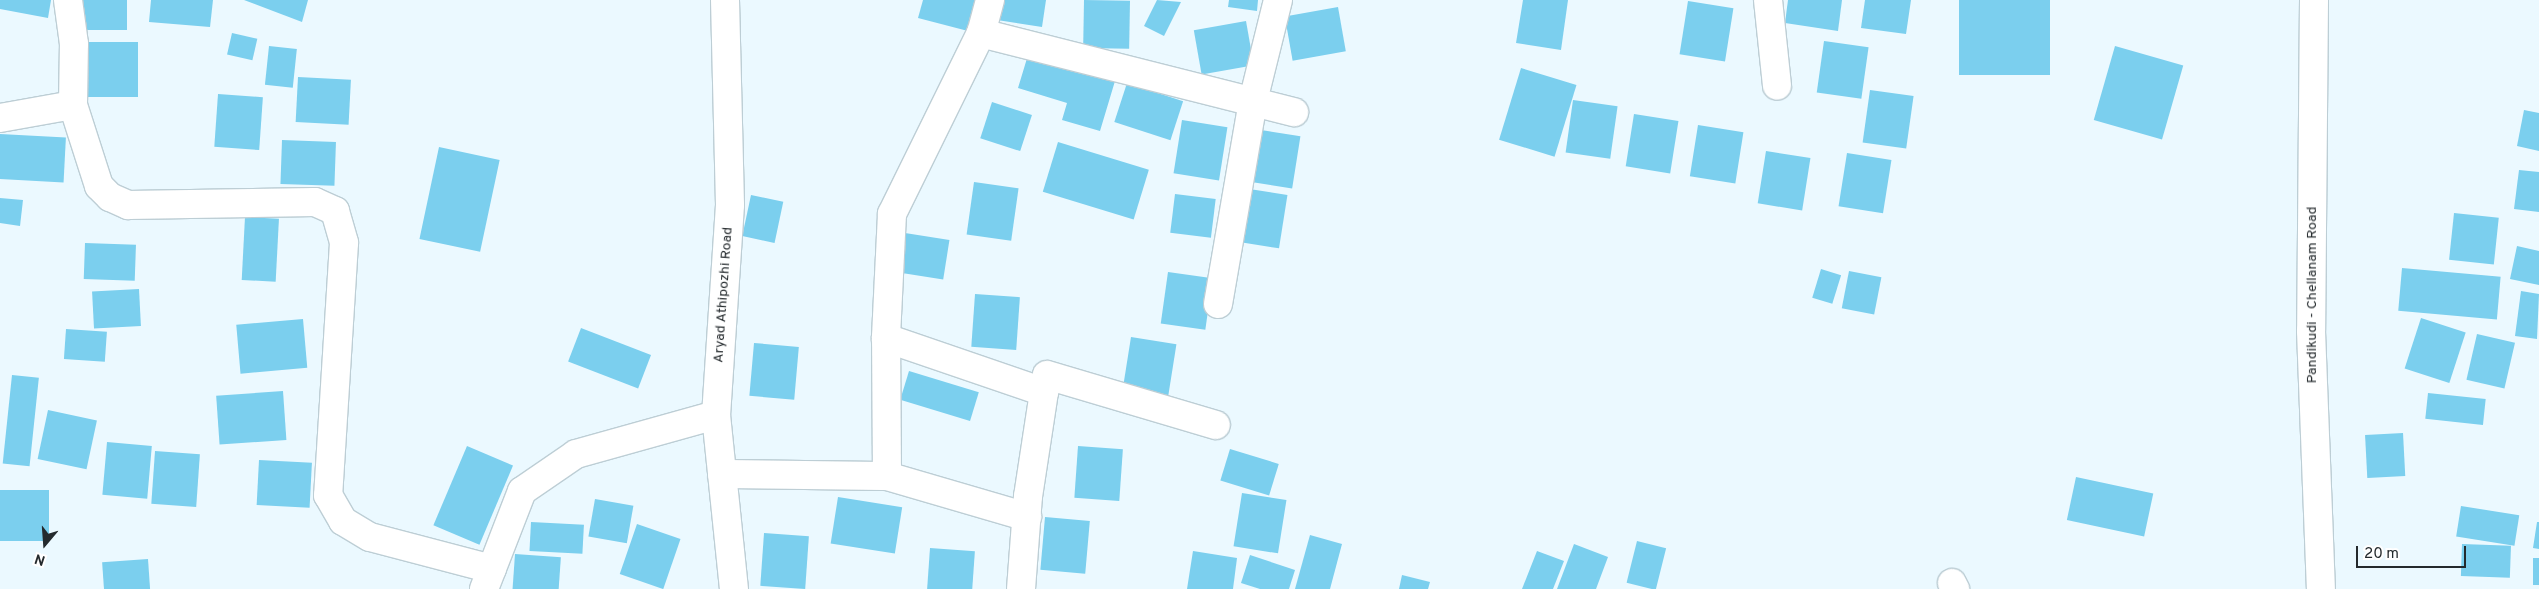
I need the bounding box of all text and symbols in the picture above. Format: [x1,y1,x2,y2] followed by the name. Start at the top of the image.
[2305,207,2321,383] street label: Pandikudi - Chellanam Road
[711,226,737,364] street label: Aryad Athipozhi Road
[20,519,70,569] north arrow
[2359,536,2469,568] scale bar
[2364,545,2399,564] text: 20 m
[33,549,48,568] text: N

